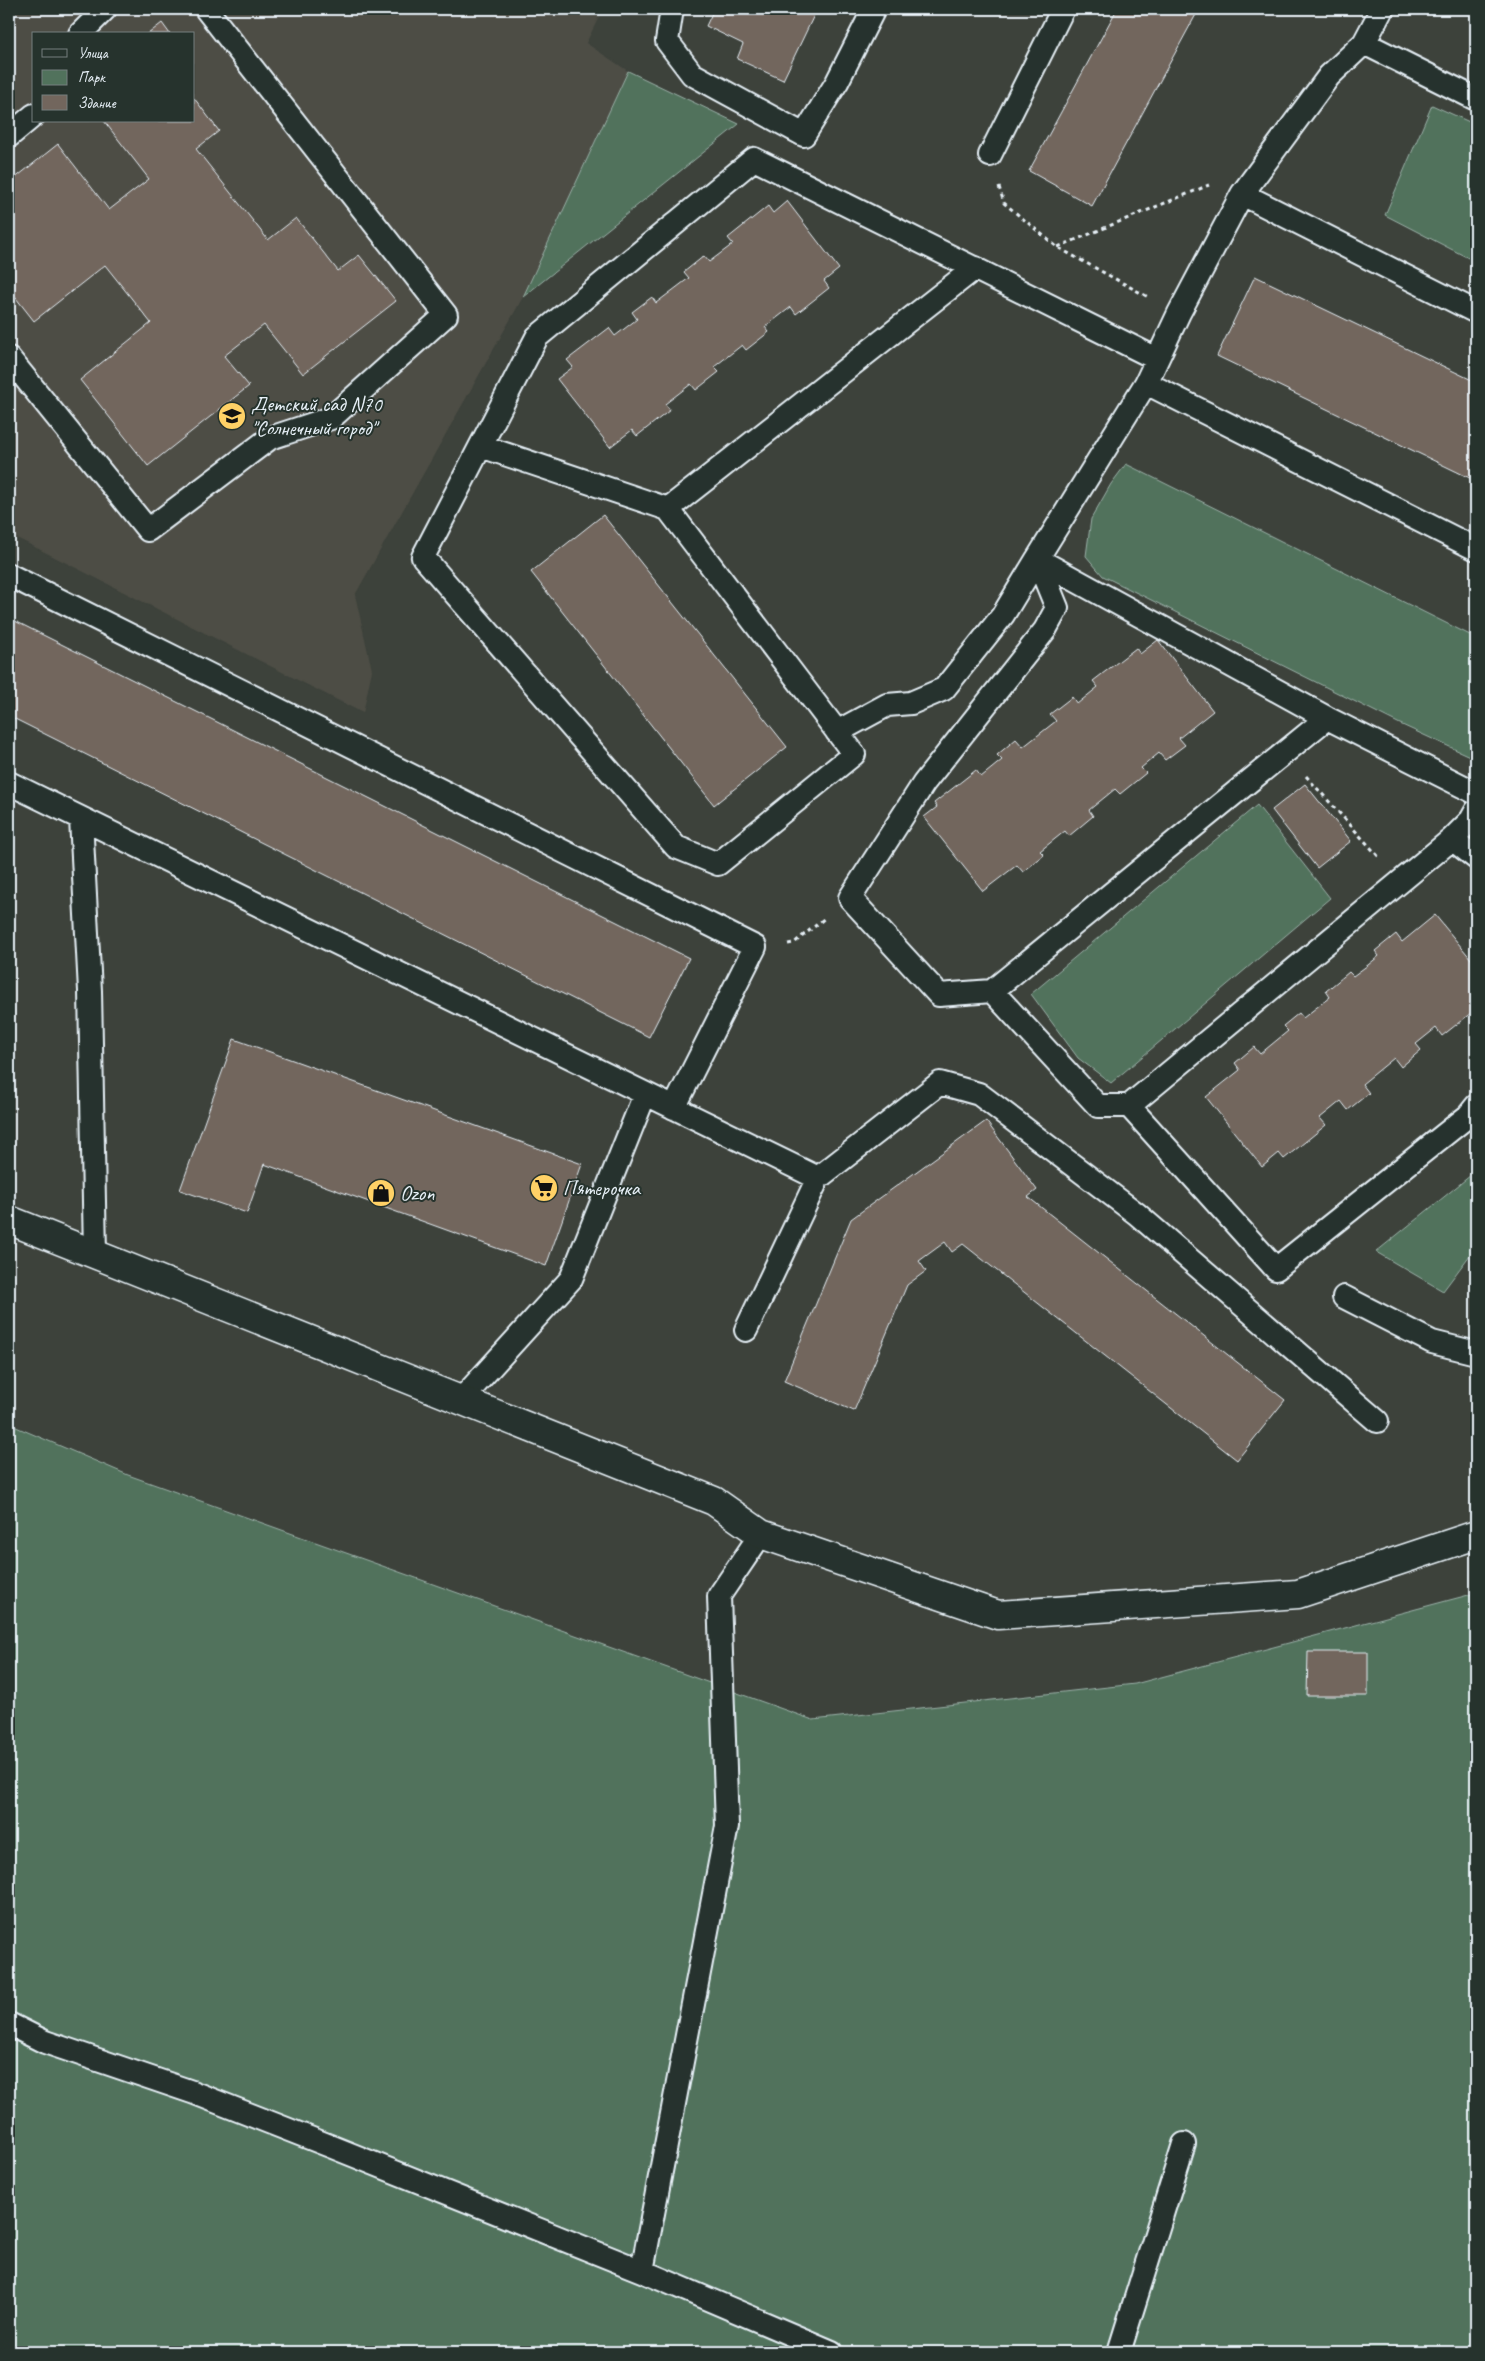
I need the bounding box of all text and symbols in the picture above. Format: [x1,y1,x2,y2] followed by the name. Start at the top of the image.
[32,32,195,122] legend
[78,44,109,63] text: Улица
[78,68,106,87] text: Парк
[78,94,117,113] text: Здание
[251,391,383,441] place label: Детский сад N70 "Солнечный город"
[217,401,247,431] school or university icon: Детский сад N70 "Солнечный город"
[529,1173,559,1203] supermarket icon: Пятерочка
[563,1175,642,1201] place label: Пятерочка
[366,1178,396,1208] shop icon: Ozon
[400,1180,435,1206] place label: Ozon

